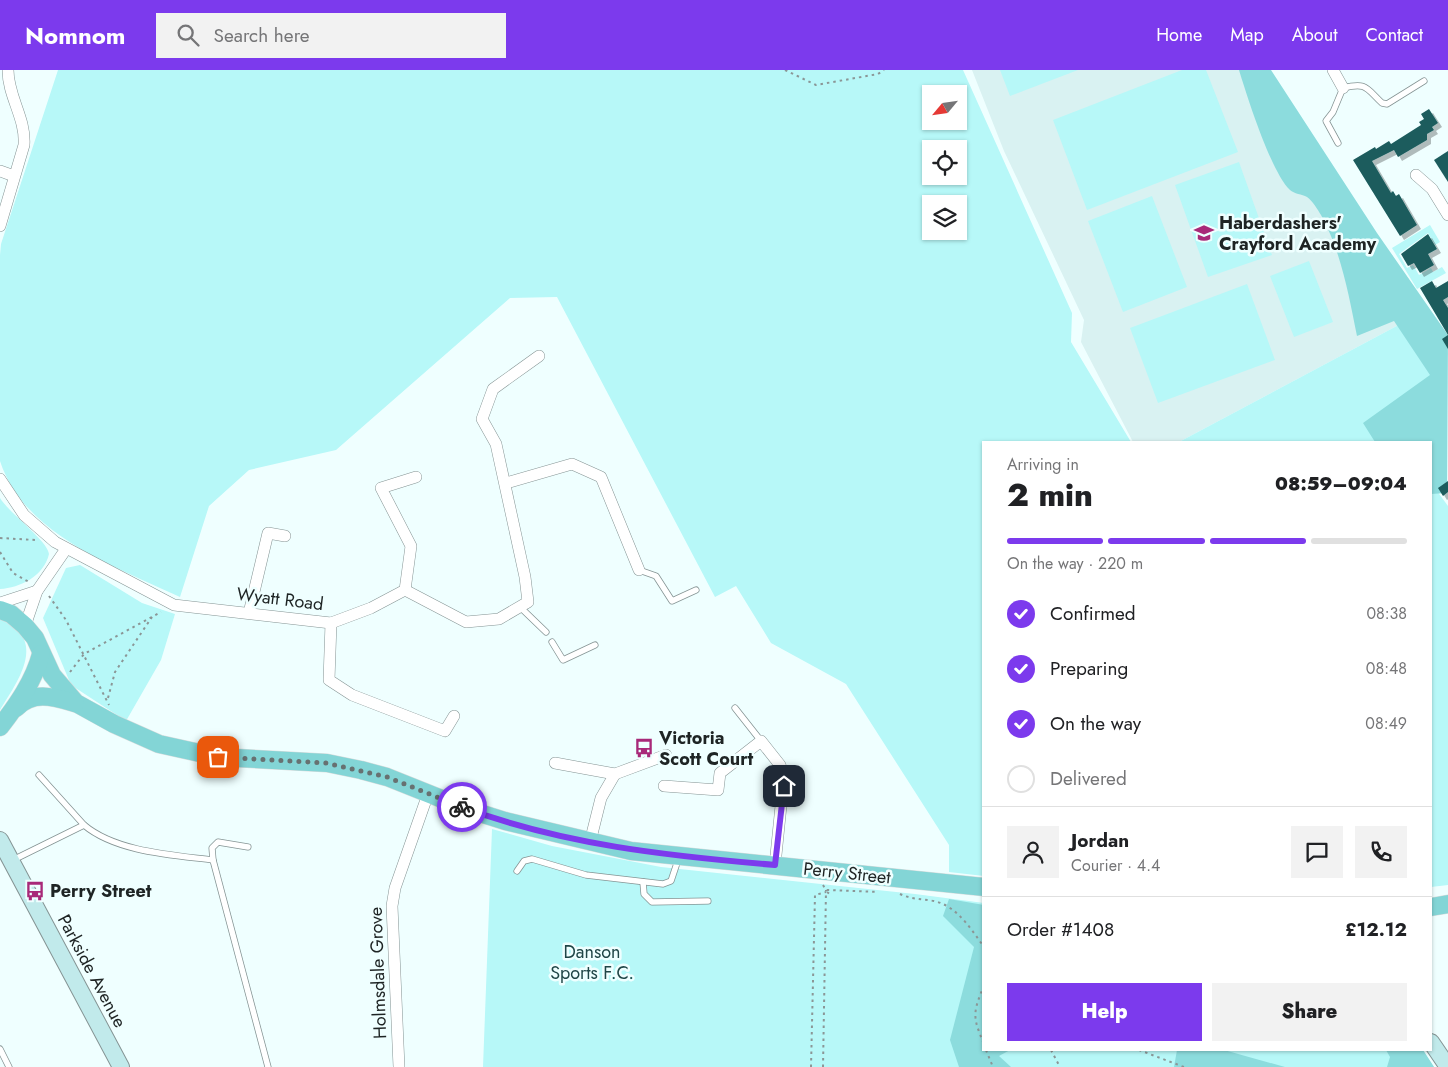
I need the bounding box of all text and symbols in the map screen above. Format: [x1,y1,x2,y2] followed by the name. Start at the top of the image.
[156,13,506,58] search box
[25,18,126,53] text: Nomnom
[174,21,202,49] icon: search
[214,22,310,49] text: Search here
[1156,22,1202,48] text: Home
[1230,22,1264,48] text: Map
[1292,22,1337,48] text: About
[1365,22,1423,48] text: Contact
[922,85,968,130] north arrow
[922,85,967,240] map controls
[922,140,967,185] button: locate
[922,195,967,240] button: layers
[1219,210,1377,257] place label: Haberdashers' Crayford Academy
[1193,222,1215,244] school or university icon: Haberdashers' Crayford Academy
[1007,453,1079,476] text: Arriving in
[1275,470,1407,497] text: 08:59–09:04
[1007,472,1093,518] text: 2 min
[1007,552,1143,575] text: On the way · 220 m
[235,581,325,617] street label: Wyatt Road
[1007,600,1035,628] icon: check
[1050,600,1136,627] text: Confirmed
[1366,602,1407,625] text: 08:38
[1007,655,1035,683] icon: check
[1050,655,1128,682] text: Preparing
[1366,657,1407,680] text: 08:48
[1007,710,1035,738] icon: check
[1050,710,1141,737] text: On the way
[1365,712,1407,735] text: 08:49
[658,725,754,772] place label: Victoria Scott Court
[197,736,239,778] pin
[633,737,655,759] bus stop icon: Victoria Scott Court
[204,743,232,771] icon: bag
[763,765,805,807] pin
[1050,765,1127,792] text: Delivered
[770,772,798,800] icon: home
[437,782,487,832] courier
[448,793,476,821] icon: bike
[1007,826,1059,878] button: person
[1291,826,1343,878] button: chat
[1355,826,1407,878] button: phone
[1071,827,1129,854] text: Jordan
[1071,854,1160,877] text: Courier · 4.4
[802,855,893,891] street label: Perry Street
[50,878,152,904] place label: Perry Street
[24,880,46,902] bus stop icon: Perry Street
[363,906,393,1040] street label: Holmsdale Grove
[51,910,133,1032] street label: Parkside Avenue
[1007,916,1114,943] text: Order #1408
[1345,916,1407,943] text: £12.12
[550,939,634,986] park label: Danson Sports F.C.
[1007,983,1202,1041] button: Help
[1212,983,1407,1041] button: Share

